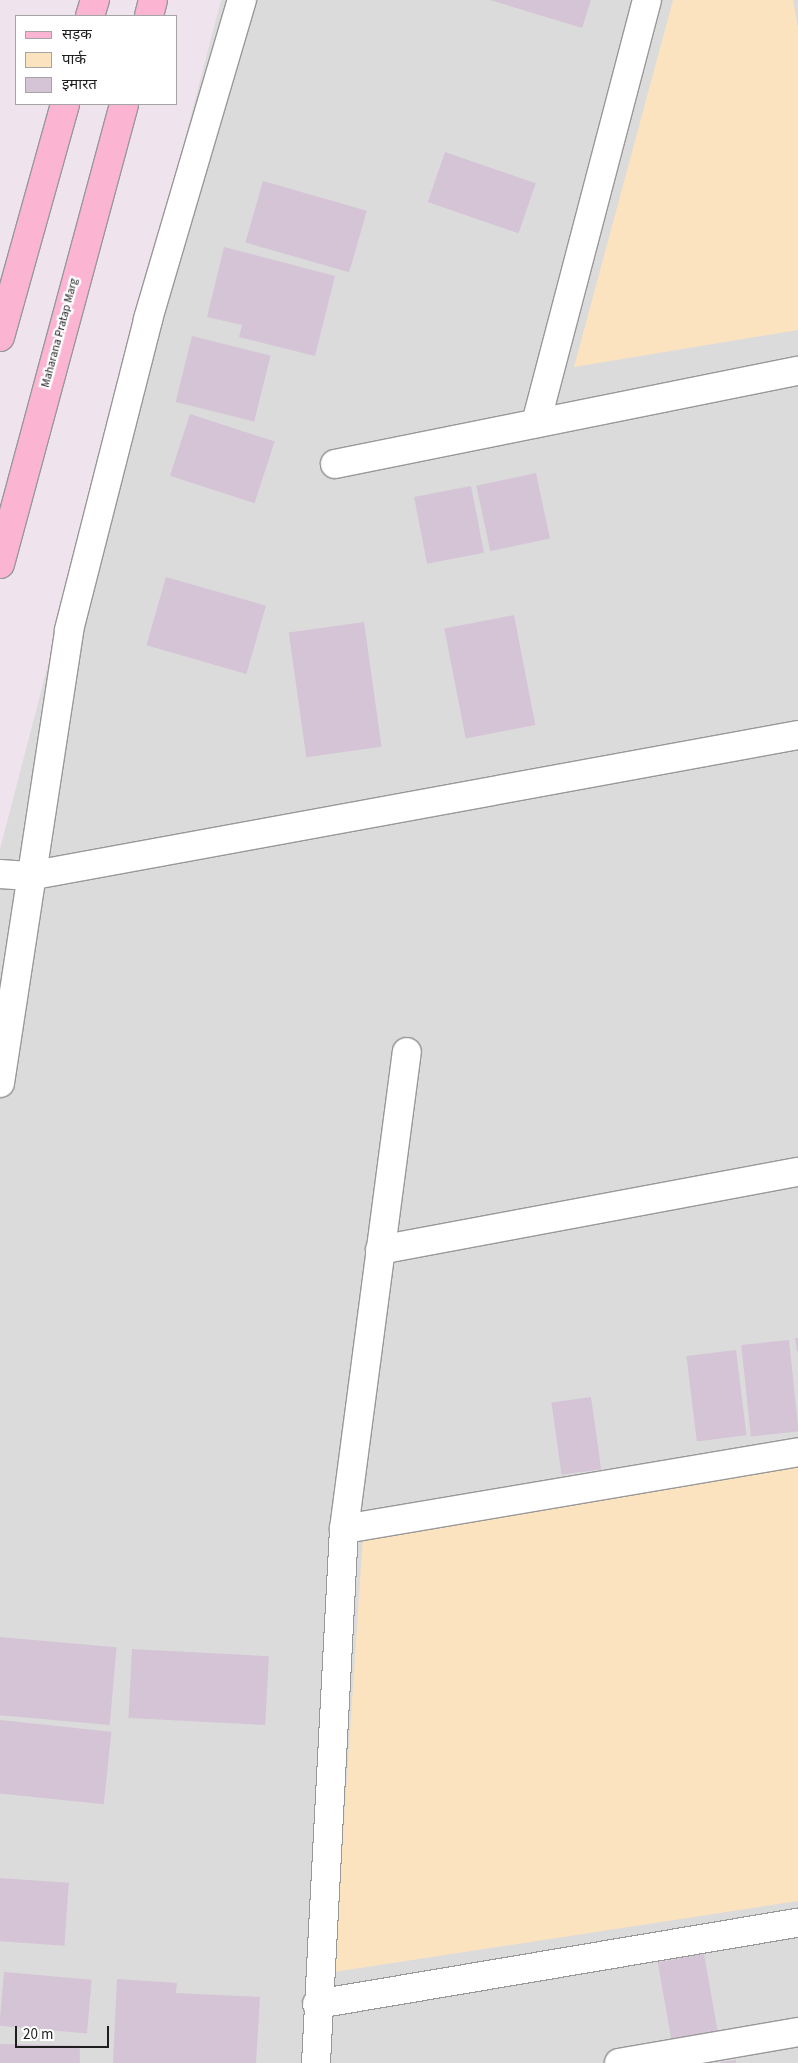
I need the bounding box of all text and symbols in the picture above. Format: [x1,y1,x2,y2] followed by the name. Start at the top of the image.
[15,15,178,105] legend
[62,24,92,45] text: सड़क
[62,49,86,70] text: पार्क
[62,74,97,95] text: इमारत
[38,277,82,389] street label: Maharana Pratap Marg
[18,2016,111,2048] scale bar
[23,2024,53,2045] text: 20 m

